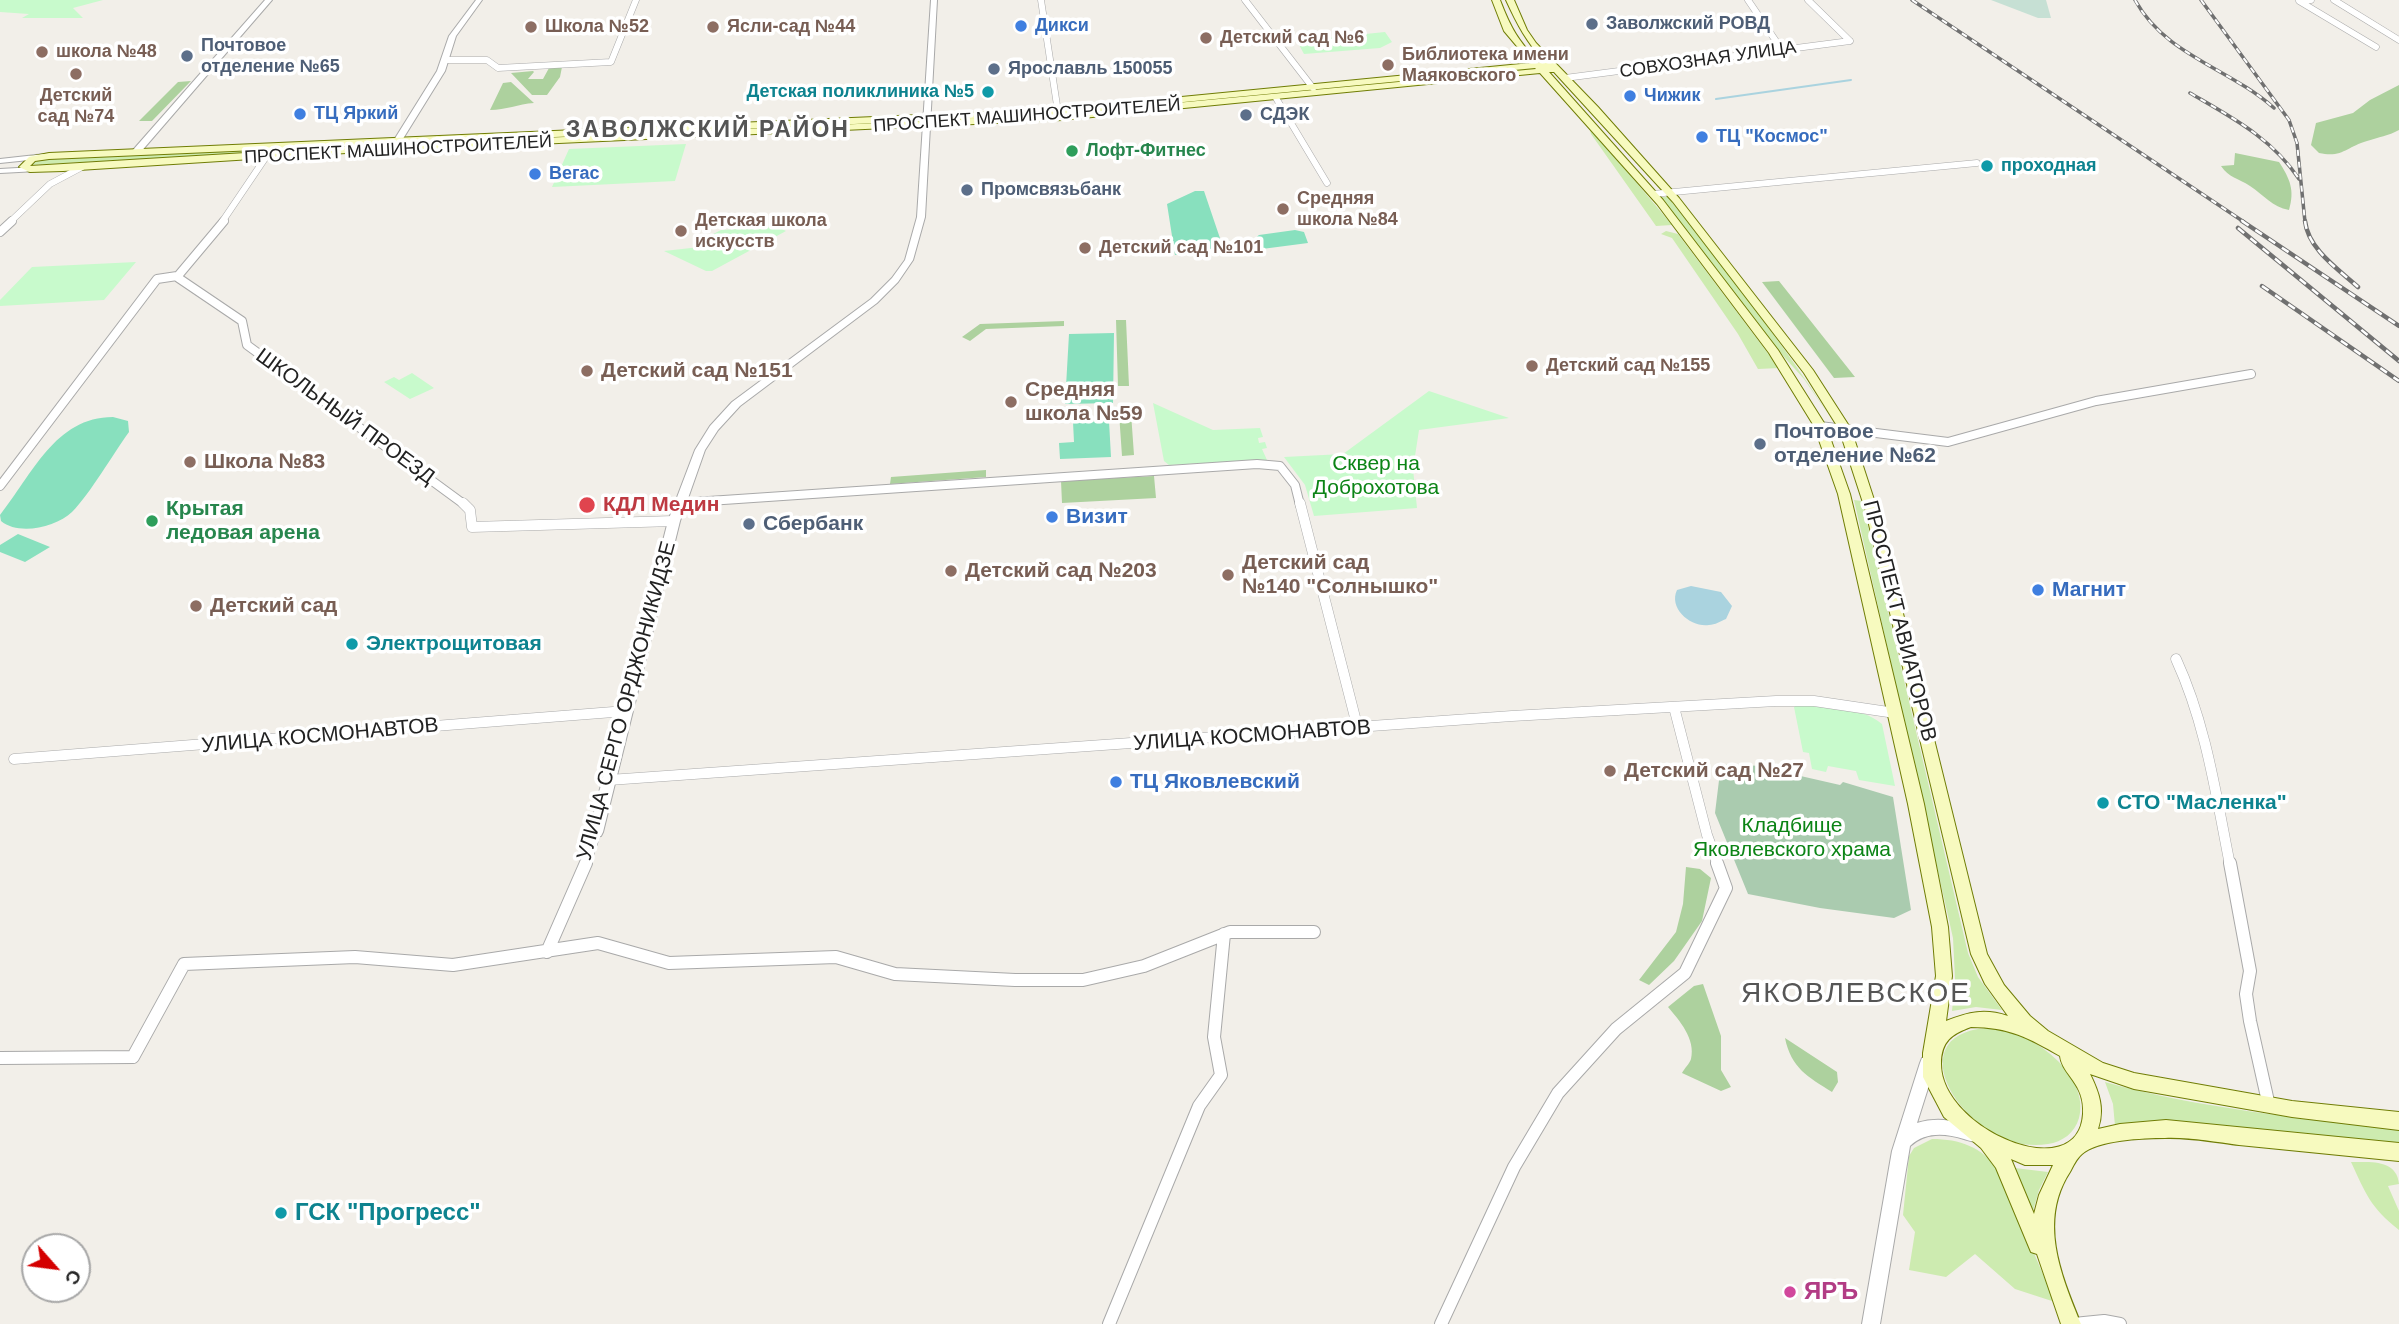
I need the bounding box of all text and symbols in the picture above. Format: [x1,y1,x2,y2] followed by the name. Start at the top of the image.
[1606,13,1770,35] place label: Заволжский РОВД
[1035,15,1089,37] place label: Дикси
[545,16,649,38] place label: Школа №52
[727,16,855,38] place label: Ясли-сад №44
[1584,16,1600,32] marker: Заволжский РОВД
[1013,18,1029,34] marker: Дикси
[523,19,539,35] marker: Школа №52
[705,19,721,35] marker: Ясли-сад №44
[1220,27,1364,49] place label: Детский сад №6
[1198,30,1214,46] marker: Детский сад №6
[201,35,340,78] place label: Почтовое отделение №65
[1618,37,1798,83] street label: СОВХОЗНАЯ УЛИЦА
[56,41,157,63] place label: школа №48
[34,44,50,60] marker: школа №48
[1402,44,1569,86] place label: Библиотека имени Маяковского
[179,48,195,64] marker: Почтовое отделение №65
[1380,57,1396,73] marker: Библиотека имени Маяковского
[1008,58,1173,80] place label: Ярославль 150055
[986,61,1002,77] marker: Ярославль 150055
[68,66,84,82] marker: Детский сад №74
[746,81,974,103] place label: Детская поликлиника №5
[980,84,996,100] marker: Детская поликлиника №5
[38,85,114,128] place label: Детский сад №74
[1644,85,1701,107] place label: Чижик
[1622,88,1638,104] marker: Чижик
[873,94,1181,138] street label: ПРОСПЕКТ МАШИНОСТРОИТЕЛЕЙ
[314,103,398,125] place label: ТЦ Яркий
[1260,104,1309,126] place label: СДЭК
[292,106,308,122] marker: ТЦ Яркий
[1238,107,1254,123] marker: СДЭК
[568,117,848,145] district label: ЗАВОЛЖСКИЙ РАЙОН
[1716,126,1828,148] place label: ТЦ "Космос"
[1694,129,1710,145] marker: ТЦ "Космос"
[244,131,552,169] street label: ПРОСПЕКТ МАШИНОСТРОИТЕЛЕЙ
[1086,140,1206,162] place label: Лофт-Фитнес
[1064,143,1080,159] marker: Лофт-Фитнес
[2001,155,2097,177] place label: проходная
[1979,158,1995,174] marker: проходная
[549,163,600,185] place label: Вегас
[527,166,543,182] marker: Вегас
[981,179,1121,201] place label: Промсвязьбанк
[959,182,975,198] marker: Промсвязьбанк
[1297,188,1398,230] place label: Средняя школа №84
[1275,201,1291,217] marker: Средняя школа №84
[695,210,827,252] place label: Детская школа искусств
[673,223,689,239] marker: Детская школа искусств
[1099,237,1263,259] place label: Детский сад №101
[1077,240,1093,256] marker: Детский сад №101
[251,344,439,490] street label: ШКОЛЬНЫЙ ПРОЕЗД
[1546,355,1710,377] place label: Детский сад №155
[601,358,793,384] place label: Детский сад №151
[1524,358,1540,374] marker: Детский сад №155
[579,363,595,379] marker: Детский сад №151
[1025,377,1143,427] place label: Средняя школа №59
[1003,394,1019,410] marker: Средняя школа №59
[1774,419,1936,469] place label: Почтовое отделение №62
[1752,436,1768,452] marker: Почтовое отделение №62
[204,449,325,475] place label: Школа №83
[1313,451,1439,501] park label: Сквер на Доброхотова
[182,454,198,470] marker: Школа №83
[603,492,719,518] place label: КДЛ Медин
[577,495,597,515] marker: КДЛ Медин
[166,496,320,546] place label: Крытая ледовая арена
[1857,498,1941,744] street label: ПРОСПЕКТ АВИАТОРОВ
[1066,504,1128,530] place label: Визит
[1044,509,1060,525] marker: Визит
[763,511,863,537] place label: Сбербанк
[144,513,160,529] marker: Крытая ледовая арена
[741,516,757,532] marker: Сбербанк
[572,539,682,863] street label: УЛИЦА СЕРГО ОРДЖОНИКИДЗЕ
[1242,550,1438,600] place label: Детский сад №140 "Солнышко"
[965,558,1157,584] place label: Детский сад №203
[943,563,959,579] marker: Детский сад №203
[1220,567,1236,583] marker: Детский сад №140 "Солнышко"
[2052,577,2126,603] place label: Магнит
[2030,582,2046,598] marker: Магнит
[210,593,337,619] place label: Детский сад
[188,598,204,614] marker: Детский сад
[366,631,542,657] place label: Электрощитовая
[344,636,360,652] marker: Электрощитовая
[200,713,440,759] street label: УЛИЦА КОСМОНАВТОВ
[1132,715,1372,757] street label: УЛИЦА КОСМОНАВТОВ
[1624,758,1804,784] place label: Детский сад №27
[1602,763,1618,779] marker: Детский сад №27
[1130,769,1300,795] place label: ТЦ Яковлевский
[1108,774,1124,790] marker: ТЦ Яковлевский
[2117,790,2287,816] place label: СТО "Масленка"
[2095,795,2111,811] marker: СТО "Масленка"
[1693,813,1891,863] park label: Кладбище Яковлевского храма
[1742,977,1970,1011] district label: ЯКОВЛЕВСКОЕ
[295,1199,481,1227] place label: ГСК "Прогресс"
[273,1205,289,1221] marker: ГСК "Прогресс"
[21,1233,91,1303] north arrow
[61,1266,86,1288] text: С
[1804,1278,1858,1306] place label: ЯРЪ
[1782,1284,1798,1300] marker: ЯРЪ

